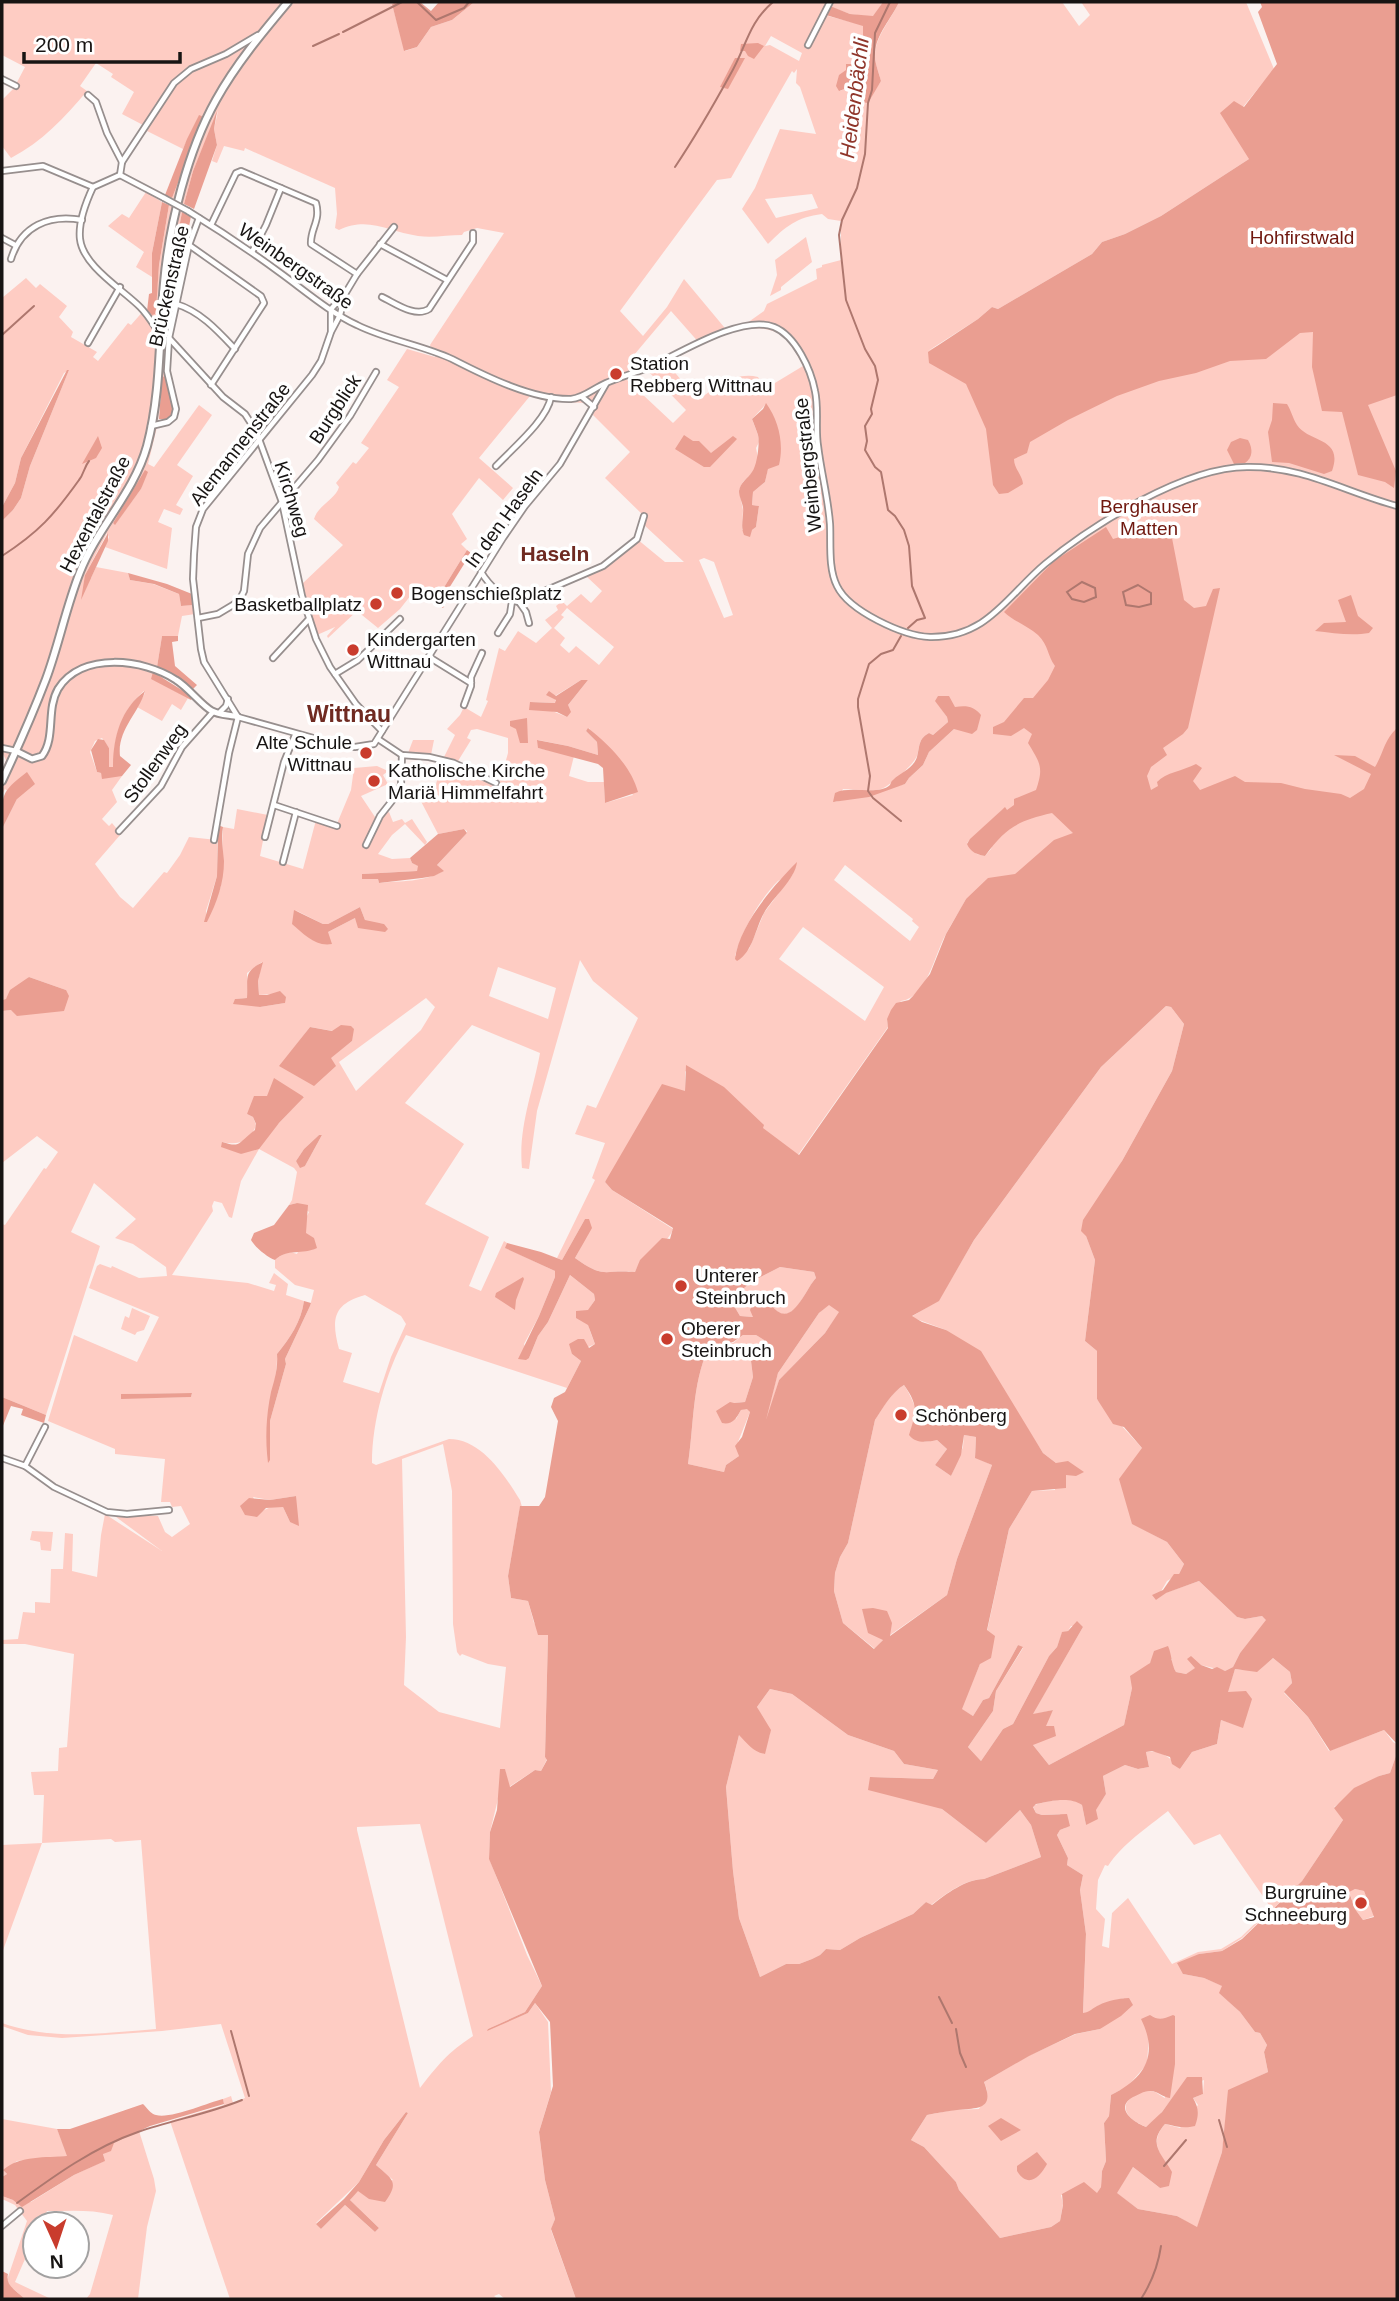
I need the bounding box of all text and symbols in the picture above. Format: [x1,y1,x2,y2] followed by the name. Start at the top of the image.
[24,21,180,65] scale bar
[35,33,93,56] text: 200 m
[835,35,873,160] water label: Heidenbächli
[235,219,357,313] street label: Weinbergstraße
[145,223,193,349] street label: Brückenstraße
[1250,227,1354,248] park label: Hohfirstwald
[630,353,773,396] place label: Station Rebberg Wittnau
[608,366,624,382] marker: Station Rebberg Wittnau
[305,370,365,447] street label: Burgblick
[186,378,294,510] street label: Alemannenstraße
[791,397,825,533] street label: Weinbergstraße
[55,452,135,576] street label: Hexentalstraße
[271,459,313,539] street label: Kirchweg
[461,464,547,572] street label: In den Haseln
[1100,496,1199,539] park label: Berghauser Matten
[521,542,589,565] district label: Haseln
[411,583,562,604] place label: Bogenschießplatz
[389,585,405,601] marker: Bogenschießplatz
[234,594,362,615] place label: Basketballplatz
[368,596,384,612] marker: Basketballplatz
[367,629,476,672] place label: Kindergarten Wittnau
[345,642,361,658] marker: Kindergarten Wittnau
[307,701,391,727] district label: Wittnau
[119,719,191,807] street label: Stollenweg
[256,732,352,775] place label: Alte Schule Wittnau
[358,745,374,761] marker: Alte Schule Wittnau
[388,760,545,803] place label: Katholische Kirche Mariä Himmelfahrt
[366,773,382,789] marker: Katholische Kirche Mariä Himmelfahrt
[695,1265,786,1308] place label: Unterer Steinbruch
[673,1278,689,1294] marker: Unterer Steinbruch
[681,1318,772,1361] place label: Oberer Steinbruch
[659,1331,675,1347] marker: Oberer Steinbruch
[915,1405,1007,1426] place label: Schönberg
[893,1407,909,1423] marker: Schönberg
[1245,1882,1347,1925] place label: Burgruine Schneeburg
[1353,1895,1369,1911] marker: Burgruine Schneeburg
[21,2210,91,2280] north arrow
[49,2251,64,2272] text: N

